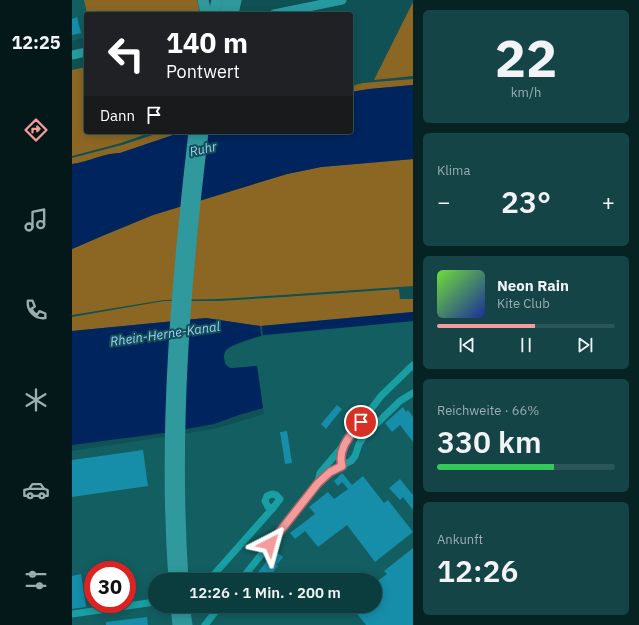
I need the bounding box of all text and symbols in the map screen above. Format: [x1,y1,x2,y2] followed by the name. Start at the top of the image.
[166,24,248,61] text: 140 m
[495,24,557,91] text: 22
[100,28,152,80] icon: left
[11,31,61,54] text: 12:25
[166,60,240,83] text: Pontwert
[511,84,541,101] text: km/h
[143,104,165,126] icon: arrive
[100,106,135,125] text: Dann
[22,116,50,144] icon: directions
[188,137,219,160] water label: Ruhr
[437,162,470,179] text: Klima
[501,182,551,221] text: 23°
[437,187,450,216] text: −
[602,187,615,216] text: +
[22,206,50,234] icon: music
[497,276,569,295] text: Neon Rain
[497,295,550,312] text: Kite Club
[22,296,50,324] icon: phone
[109,318,222,350] water label: Rhein-Herne-Kanal
[456,334,478,356] icon: previous
[515,334,537,356] icon: pause
[574,334,596,356] icon: next
[22,386,50,414] icon: climate
[437,402,539,419] text: Reichweite · 66%
[344,405,378,439] pin
[350,411,372,433] icon: arrive
[437,422,542,461] text: 330 km
[22,476,50,504] icon: car
[249,523,291,565] position arrow
[437,531,483,548] text: Ankunft
[437,551,519,590] text: 12:26
[84,561,136,613] speed limit sign: 30
[22,566,50,594] icon: filters
[189,583,341,602] text: 12:26 · 1 Min. · 200 m

